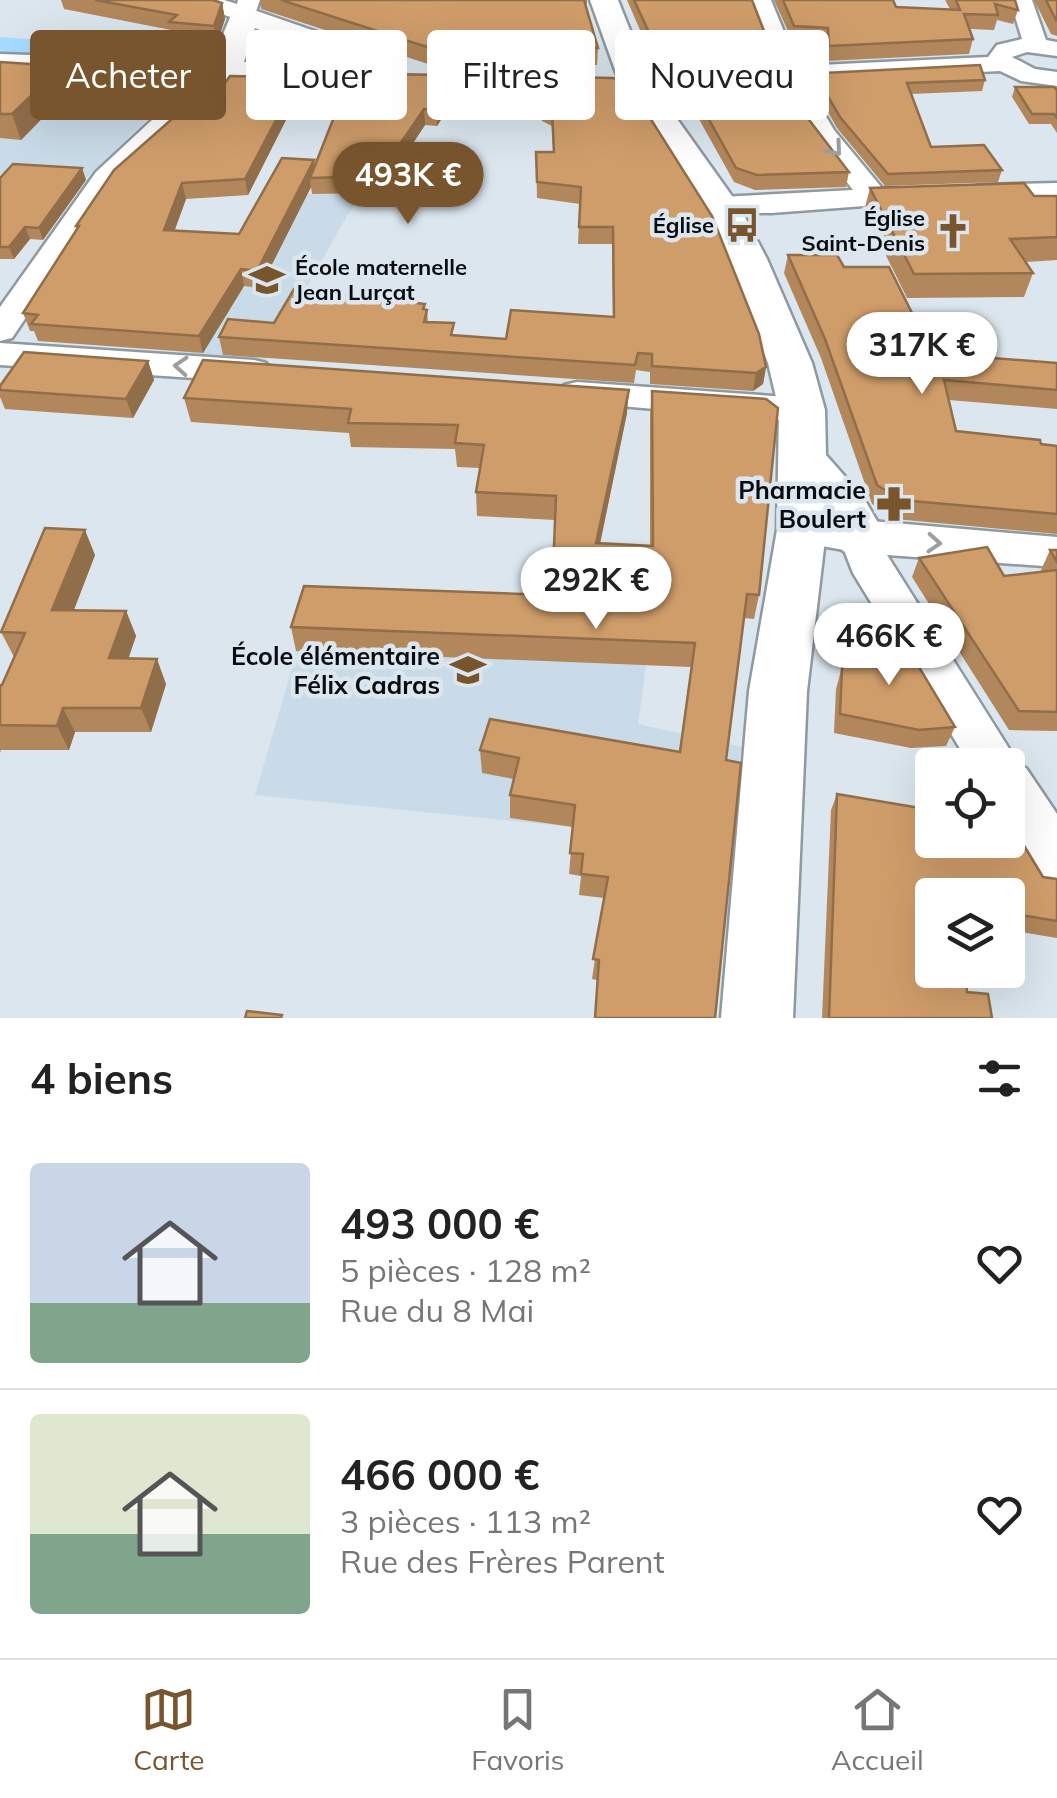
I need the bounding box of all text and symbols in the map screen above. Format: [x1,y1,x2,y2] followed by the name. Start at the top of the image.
[30,30,226,120] chip: Acheter
[246,30,407,120] chip: Louer
[427,30,595,120] chip: Filtres
[615,30,829,120] chip: Nouveau
[823,137,841,155] one-way arrow
[327,142,489,227] pin: 493K €
[355,154,461,194] text: 493K €
[801,204,925,257] place label: Église Saint-Denis
[723,206,761,244] bus stop icon: Église
[653,211,714,239] place label: Église
[934,212,972,250] church icon: Église Saint-Denis
[295,253,467,306] place label: École maternelle Jean Lurçat
[248,261,286,299] school or university icon: École maternelle Jean Lurçat
[841,312,1003,397] pin: 317K €
[869,324,975,364] text: 317K €
[173,356,189,377] one-way arrow
[738,474,867,534] place label: Pharmacie Boulert
[875,485,913,523] pharmacy icon: Pharmacie Boulert
[927,531,943,553] one-way arrow
[515,547,677,632] pin: 292K €
[543,559,649,599] text: 292K €
[808,603,970,688] pin: 466K €
[836,615,942,655] text: 466K €
[231,640,440,700] place label: École élémentaire Félix Cadras
[449,651,487,689] school or university icon: École élémentaire Félix Cadras
[915,748,1025,988] map controls
[915,748,1025,858] button: locate
[915,878,1025,988] button: layers
[972,1051,1027,1106] icon: filters
[30,1052,173,1105] text: 4 biens
[340,1197,539,1250] text: 493 000 €
[110,1203,230,1323] icon: home
[972,1236,1027,1291] icon: heart
[340,1250,591,1290] text: 5 pièces · 128 m²
[340,1290,534,1330] text: Rue du 8 Mai
[340,1448,539,1501] text: 466 000 €
[110,1454,230,1574] icon: home
[972,1487,1027,1542] icon: heart
[340,1501,591,1541] text: 3 pièces · 113 m²
[340,1541,665,1581] text: Rue des Frères Parent
[133,1682,205,1777] tab: Carte
[471,1682,564,1777] tab: Favoris
[831,1682,924,1777] tab: Accueil

